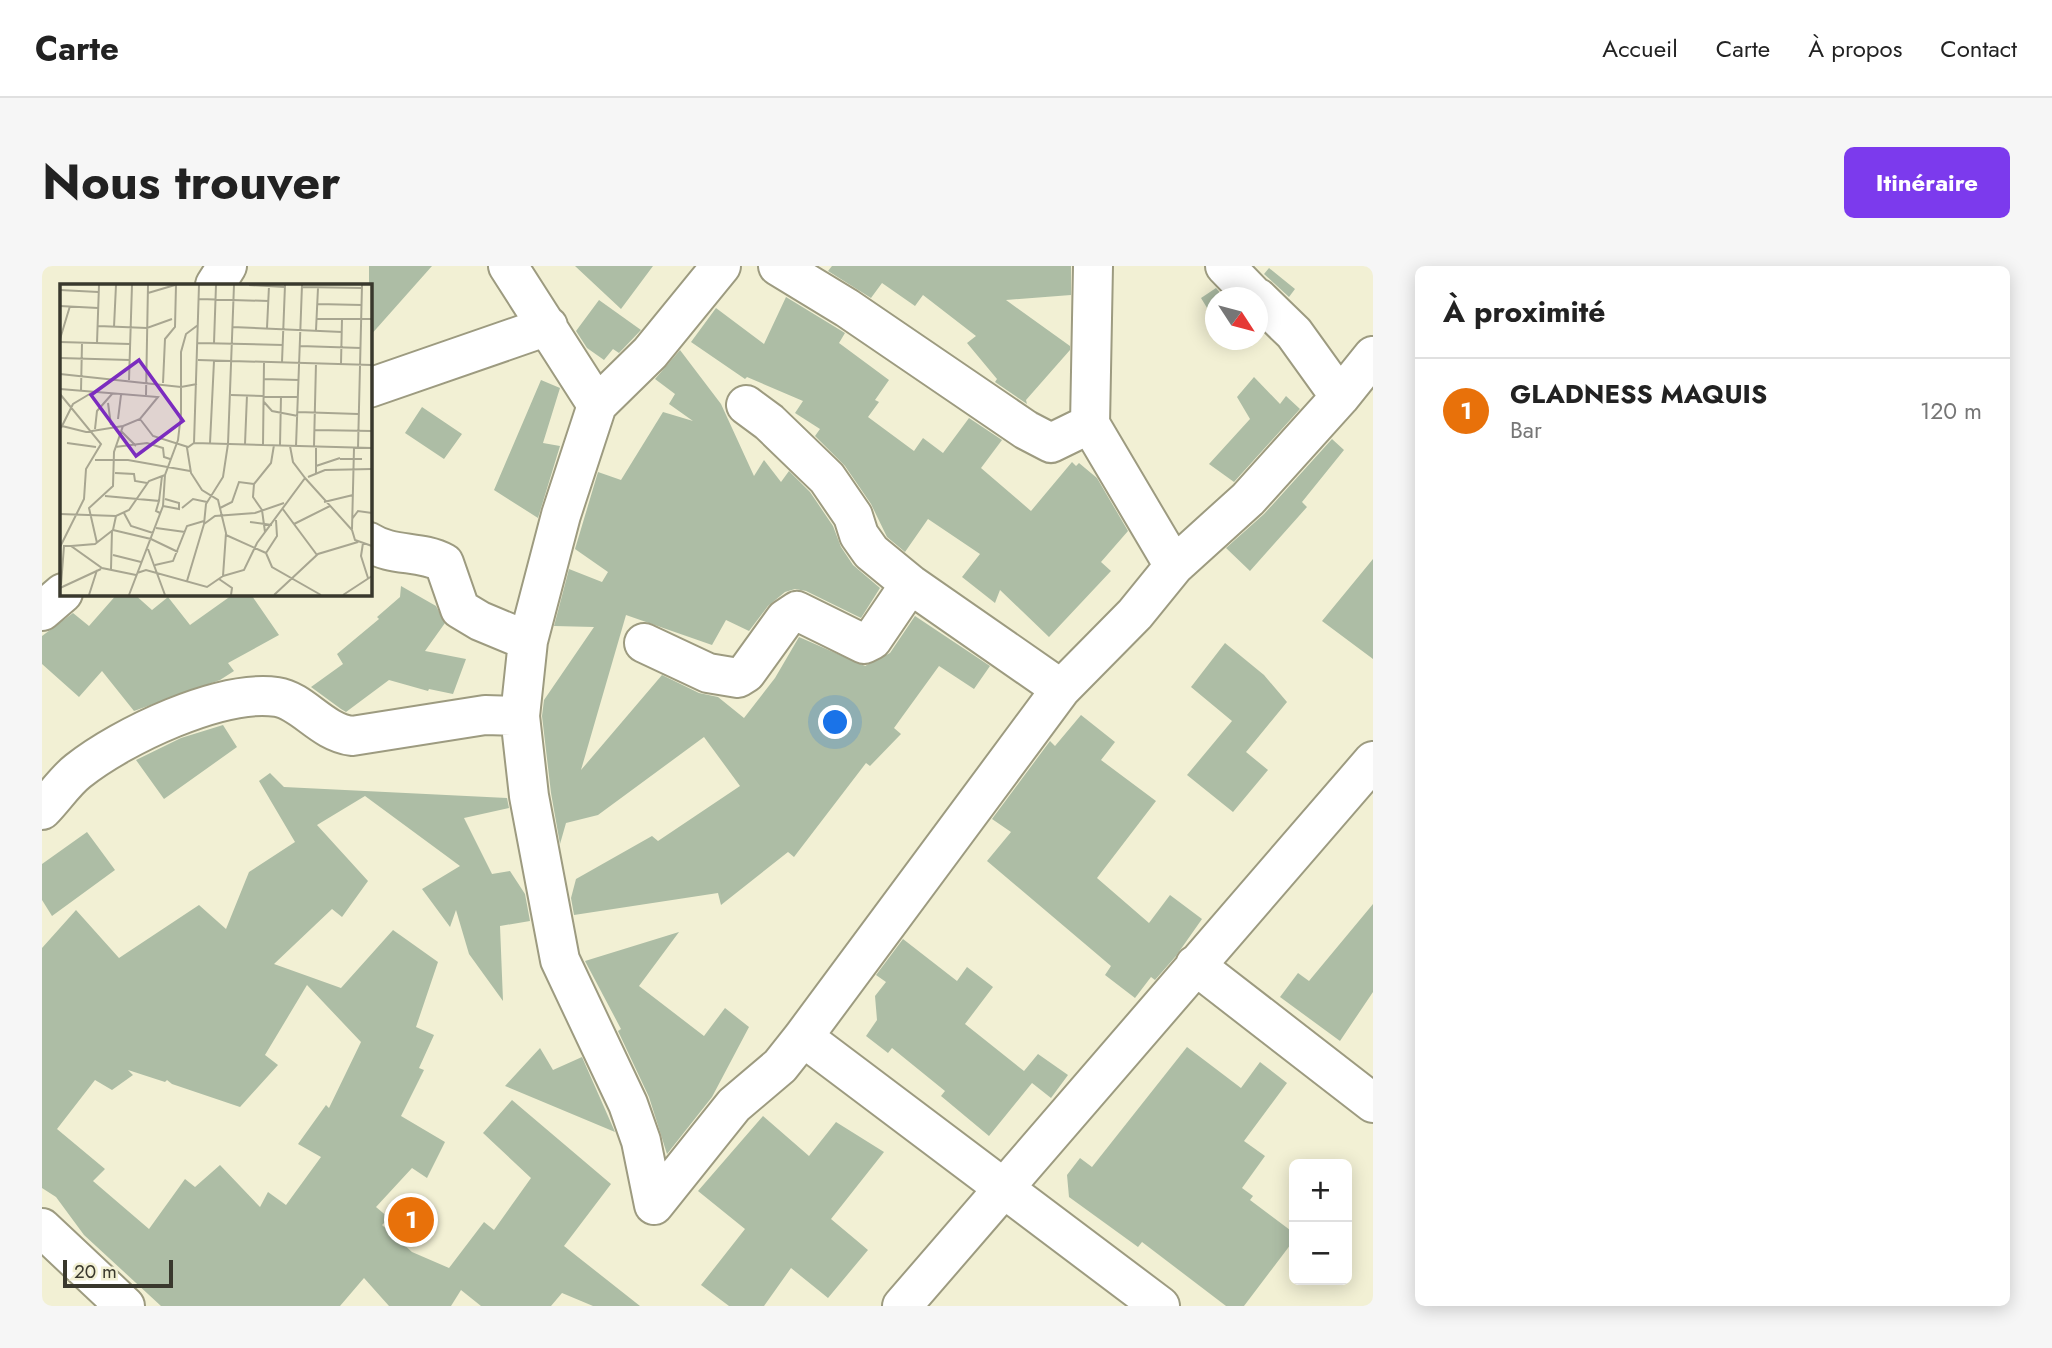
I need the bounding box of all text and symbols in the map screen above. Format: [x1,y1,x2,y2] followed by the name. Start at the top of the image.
[35,25,119,72] text: Carte
[1602,31,1678,66] text: Accueil
[1716,31,1770,66] text: Carte
[1808,31,1902,66] text: À propos
[1940,31,2017,66] text: Contact
[42,147,340,217] text: Nous trouver
[1844,147,2010,218] button: Itinéraire
[60,284,371,595] inset map
[1205,287,1268,350] north arrow
[1443,290,1606,333] text: À proximité
[1510,375,1767,413] text: GLADNESS MAQUIS
[1460,394,1472,428] text: 1
[1920,394,1982,428] text: 120 m
[1510,413,1542,447] text: Bar
[818,705,852,739] your location
[1289,1159,1352,1285] map controls
[1289,1159,1352,1222] button: +
[388,1194,434,1246] pin: 1
[1289,1222,1352,1285] button: −
[63,1257,173,1289] scale bar
[74,1258,117,1285] text: 20 m

